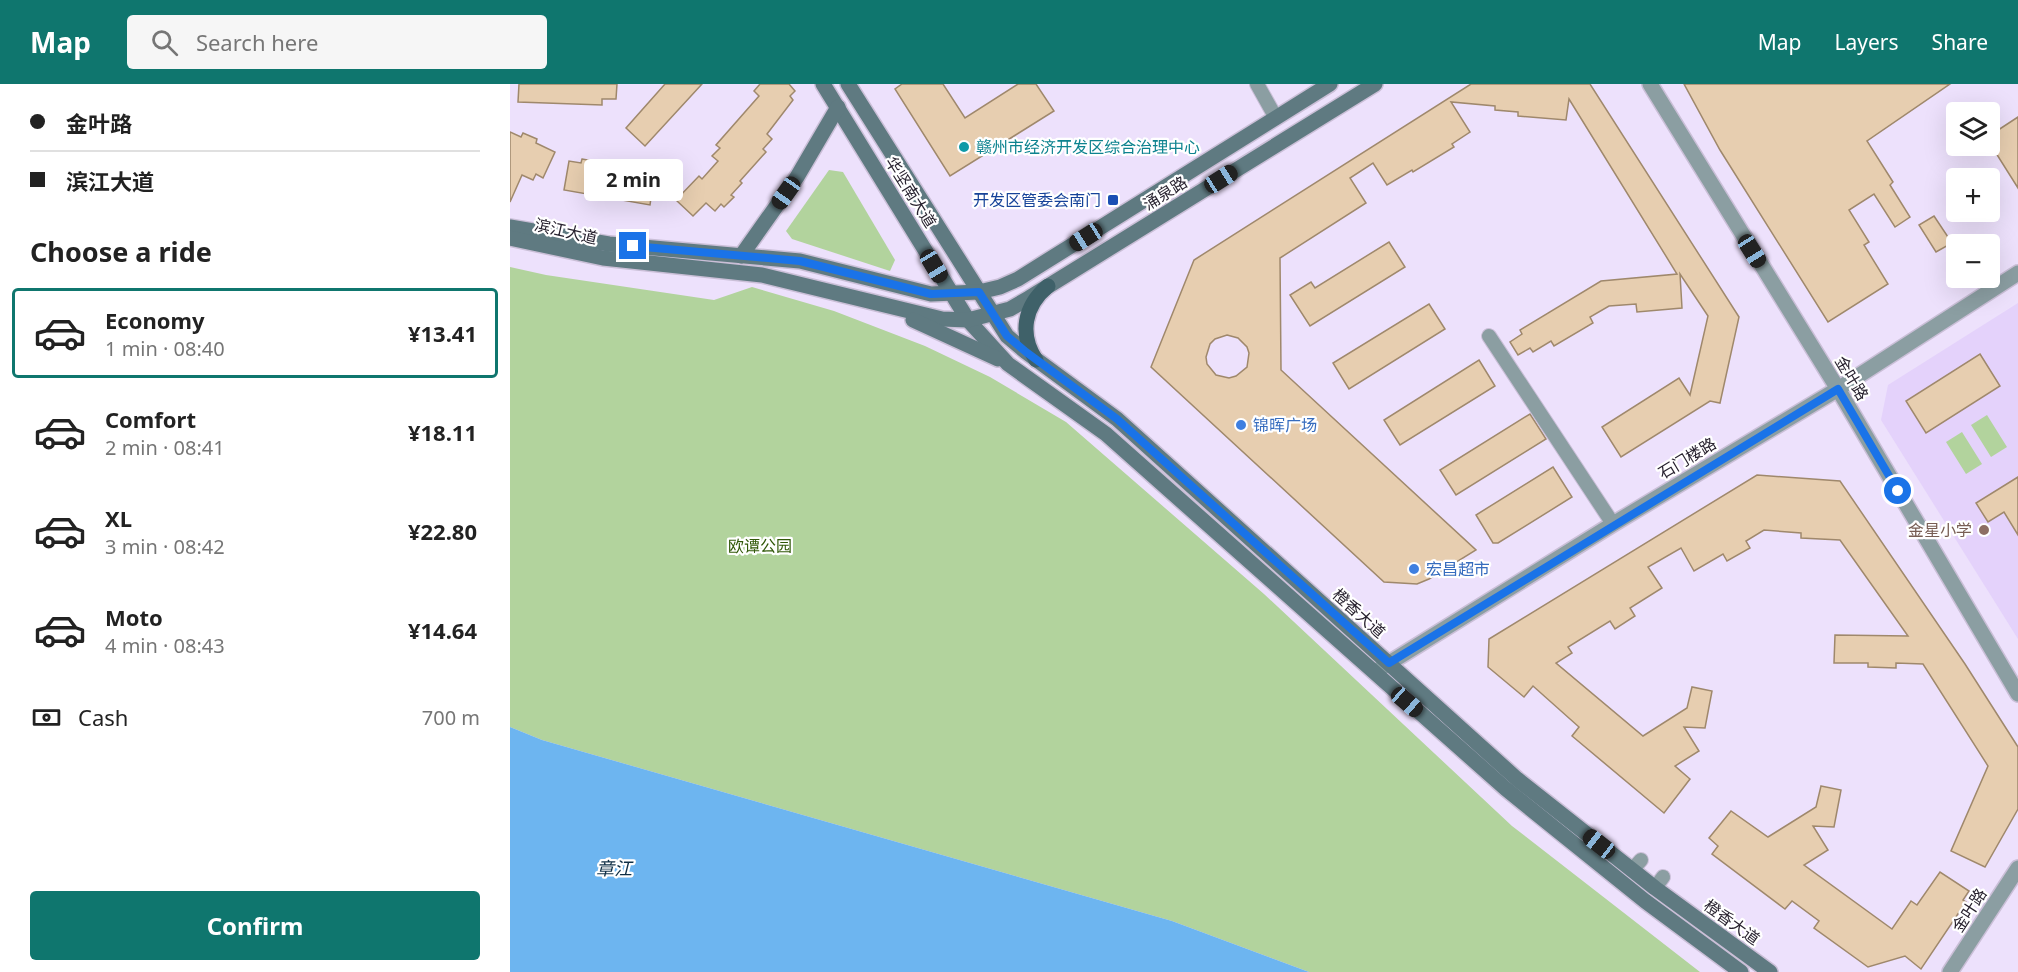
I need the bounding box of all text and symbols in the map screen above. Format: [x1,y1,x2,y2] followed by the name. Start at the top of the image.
[127,15,547,69] search box
[30,23,91,61] text: Map
[148,26,181,59] icon: search
[196,27,318,57] text: Search here
[1758,28,1802,56] text: Map
[1835,28,1899,56] text: Layers
[1932,28,1988,56] text: Share
[1946,102,2000,288] map controls
[1946,102,2000,156] button: layers
[66,108,132,138] text: 金叶路
[976,136,1200,158] place label: 赣州市经济开发区综合治理中心
[957,140,971,154] marker: 赣州市经济开发区综合治理中心
[880,152,942,232] street label: 华坚南大道
[584,159,682,201] callout: 2 min
[1201,162,1241,196] car
[66,166,154,196] text: 滨江大道
[606,166,661,193] text: 2 min
[1946,168,2000,222] button: +
[1139,171,1191,215] street label: 涌泉路
[768,173,804,213] car
[973,189,1101,211] place label: 开发区管委会南门
[1106,193,1120,207] marker: 开发区管委会南门
[532,213,600,249] street label: 滨江大道
[1066,220,1106,254] car
[1735,231,1769,271] car
[619,232,646,259] route end
[30,233,212,270] text: Choose a ride
[1946,234,2000,288] button: −
[917,246,951,286] car
[105,305,204,335] text: Economy
[33,306,87,360] icon: car
[408,318,477,348] text: ¥13.41
[105,335,225,362] text: 1 min · 08:40
[1830,352,1874,404] street label: 金叶路
[105,404,196,434] text: Comfort
[33,405,87,459] icon: car
[1253,414,1317,436] place label: 锦晖广场
[408,417,477,447] text: ¥18.11
[1234,418,1248,432] marker: 锦晖广场
[1654,432,1720,484] street label: 石门楼路
[105,434,225,461] text: 2 min · 08:41
[1884,477,1911,504] route start
[105,503,132,533] text: XL
[33,504,87,558] icon: car
[408,516,477,546] text: ¥22.80
[1908,519,1972,541] place label: 金星小学
[1977,523,1991,537] marker: 金星小学
[105,533,225,560] text: 3 min · 08:42
[728,535,792,557] park label: 欧谭公园
[1426,558,1490,580] place label: 宏昌超市
[1407,562,1421,576] marker: 宏昌超市
[1328,583,1390,643] street label: 橙香大道
[105,602,163,632] text: Moto
[33,603,87,657] icon: car
[408,615,477,645] text: ¥14.64
[105,632,225,659] text: 4 min · 08:43
[1388,683,1426,721] car
[30,701,63,734] icon: cash
[78,702,128,732] text: Cash
[422,704,480,731] text: 700 m
[1579,826,1619,862] car
[596,856,634,880] water label: 章江
[1947,884,1991,936] street label: 金叶路
[30,891,480,960] button: Confirm
[1700,894,1764,950] street label: 橙香大道

